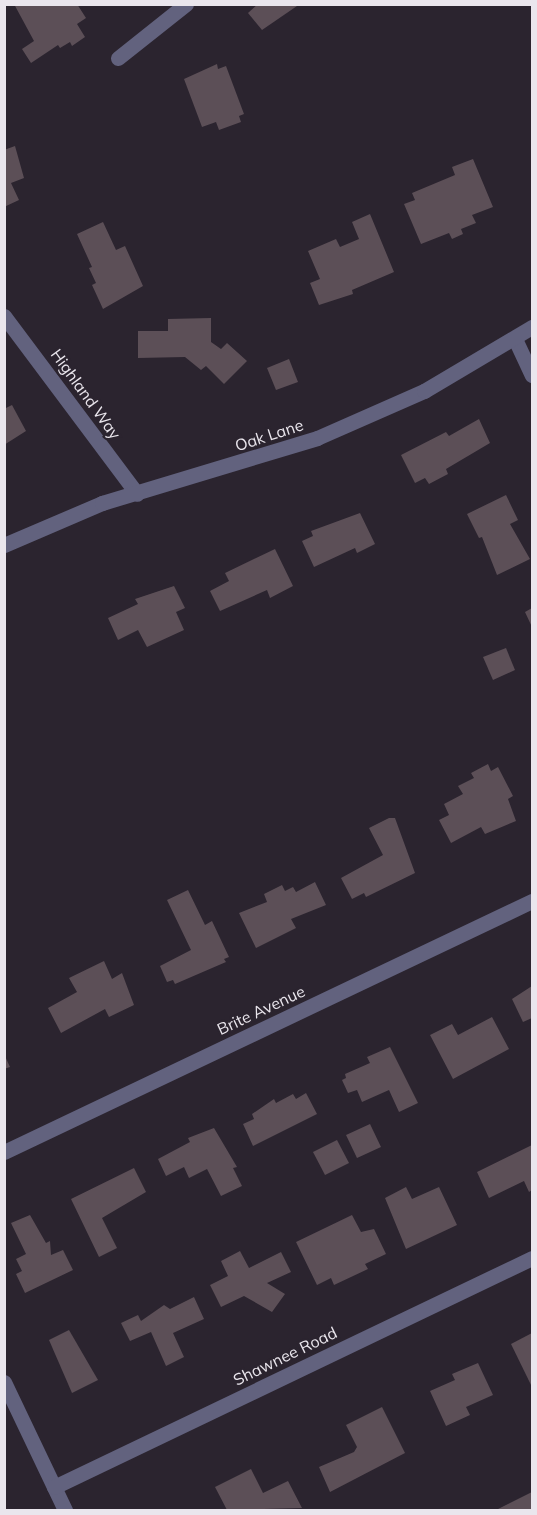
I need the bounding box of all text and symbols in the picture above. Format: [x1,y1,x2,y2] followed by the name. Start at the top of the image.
[47,345,125,443] street label: Highland Way
[232,415,306,455] street label: Oak Lane
[214,981,308,1039] street label: Brite Avenue
[230,1323,340,1389] street label: Shawnee Road

